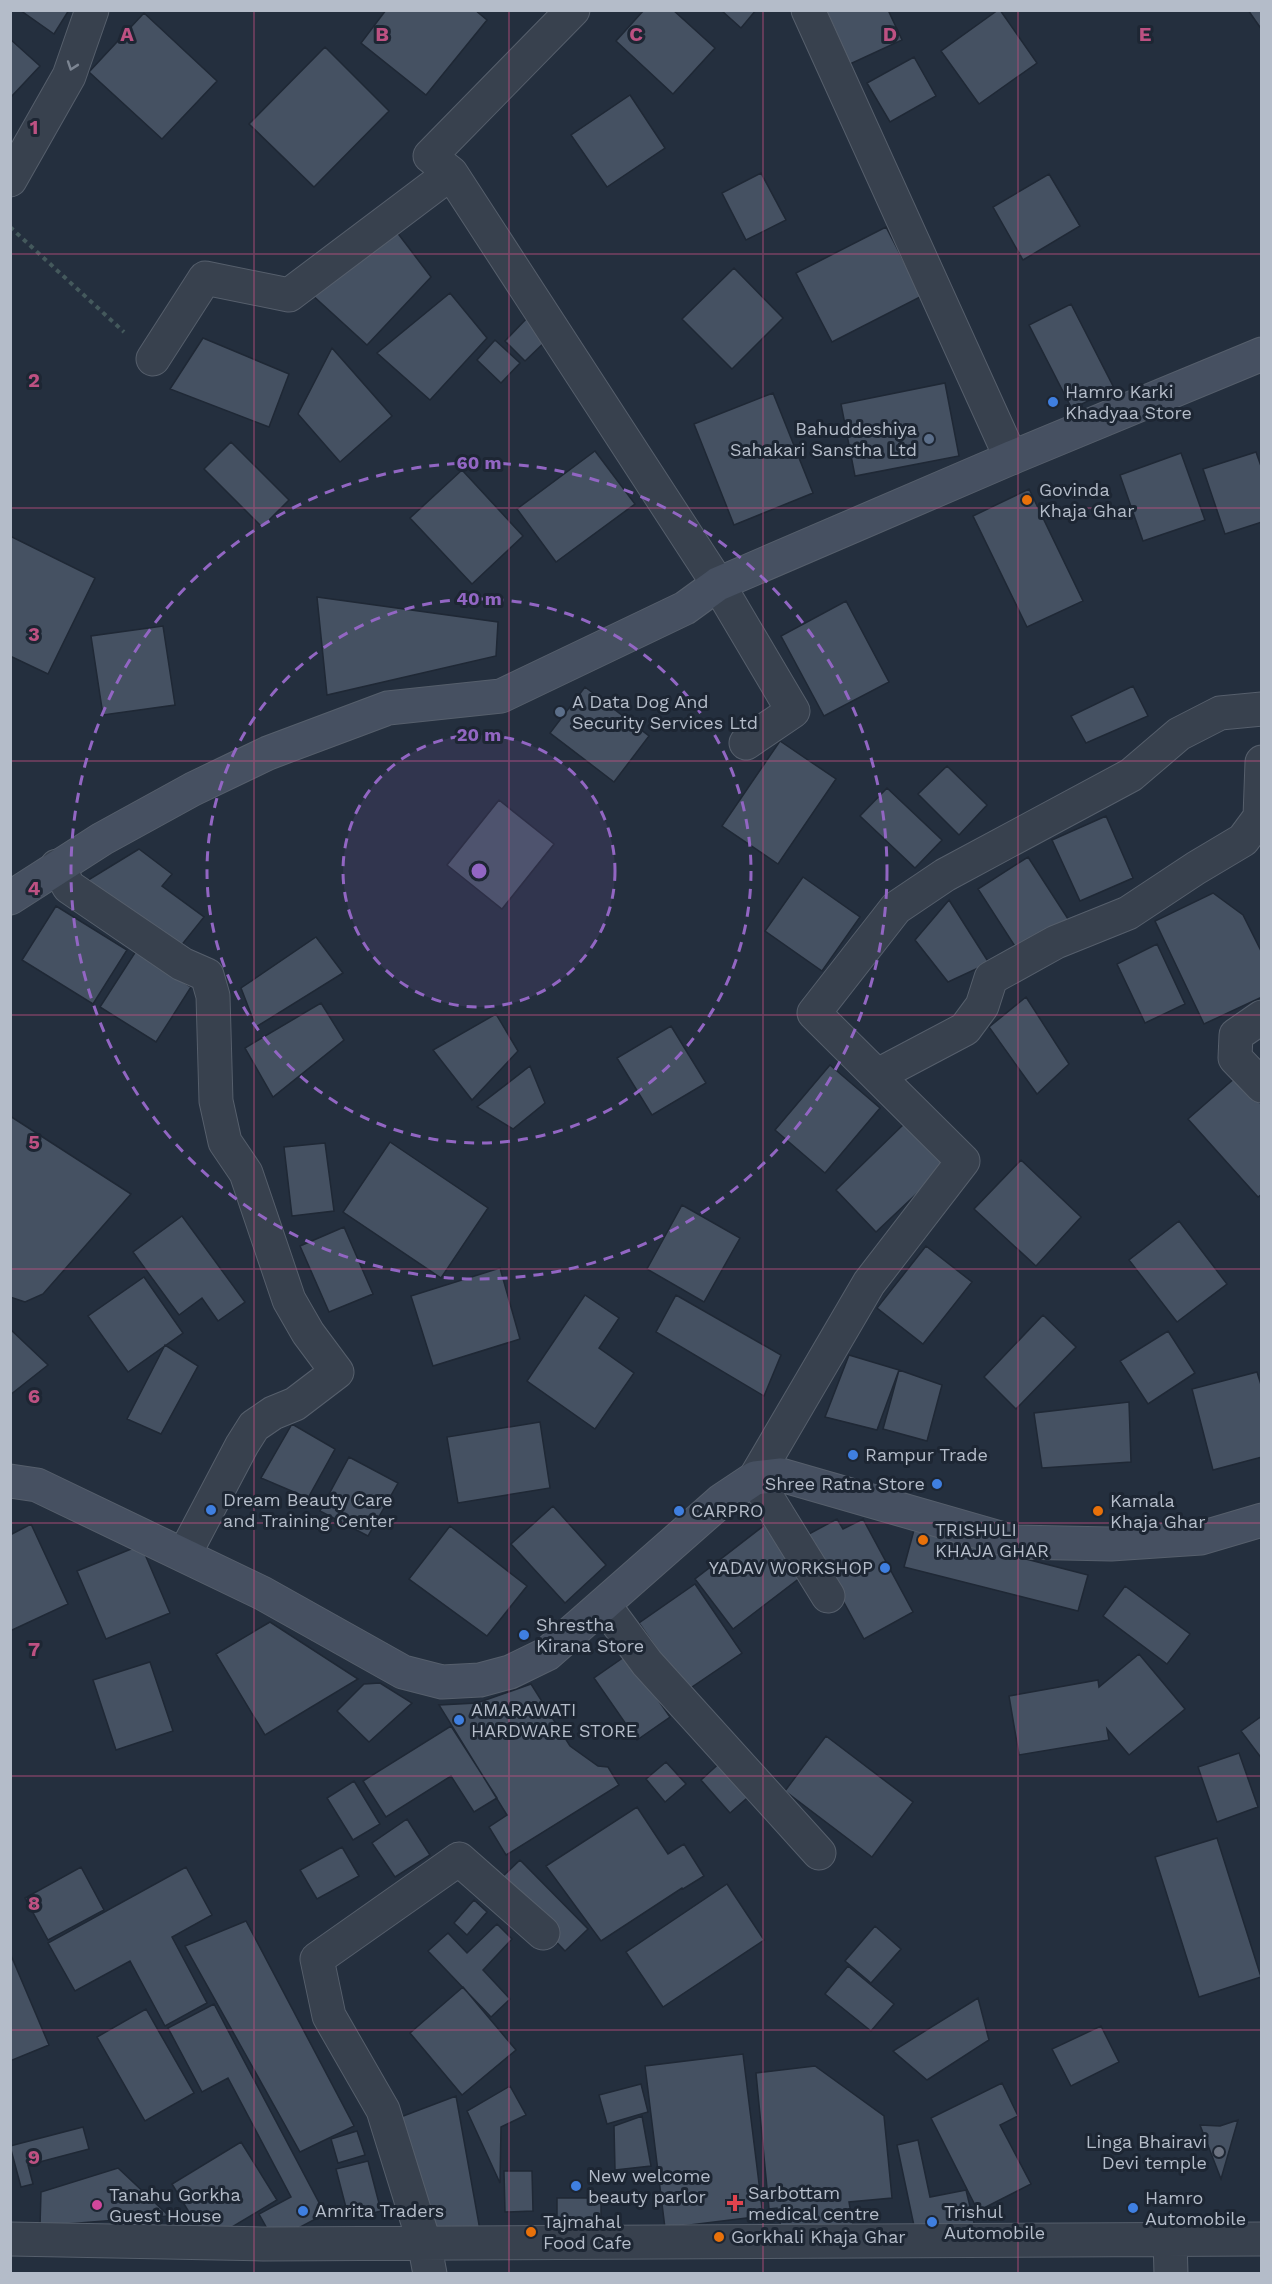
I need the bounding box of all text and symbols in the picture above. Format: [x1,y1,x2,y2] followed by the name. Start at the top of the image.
[120,22,134,46] text: A
[375,22,389,46] text: B
[629,22,643,46] text: C
[883,22,897,46] text: D
[1139,22,1151,46] text: E
[67,60,80,71] one-way arrow
[30,115,38,139] text: 1
[28,368,40,392] text: 2
[1065,381,1192,423] place label: Hamro Karki Khadyaa Store
[1046,395,1060,409] marker: Hamro Karki Khadyaa Store
[730,418,917,460] place label: Bahuddeshiya Sahakari Sanstha Ltd
[922,432,936,446] marker: Bahuddeshiya Sahakari Sanstha Ltd
[457,452,501,473] text: 60 m
[1039,479,1135,521] place label: Govinda Khaja Ghar
[1020,493,1034,507] marker: Govinda Khaja Ghar
[456,588,502,609] text: 40 m
[28,622,40,646] text: 3
[572,691,758,733] place label: A Data Dog And Security Services Ltd
[553,705,567,719] marker: A Data Dog And Security Services Ltd
[457,724,501,745] text: 20 m
[469,861,489,881] centre of rings
[28,876,41,900] text: 4
[28,1130,40,1154] text: 5
[28,1384,40,1408] text: 6
[865,1444,988,1465] place label: Rampur Trade
[846,1448,860,1462] marker: Rampur Trade
[765,1473,925,1494] place label: Shree Ratna Store
[930,1477,944,1491] marker: Shree Ratna Store
[223,1489,395,1531] place label: Dream Beauty Care and Training Center
[1110,1490,1206,1532] place label: Kamala Khaja Ghar
[691,1500,764,1521] place label: CARPRO
[204,1503,218,1517] marker: Dream Beauty Care and Training Center
[672,1504,686,1518] marker: CARPRO
[1091,1504,1105,1518] marker: Kamala Khaja Ghar
[935,1519,1049,1561] place label: TRISHULI KHAJA GHAR
[916,1533,930,1547] marker: TRISHULI KHAJA GHAR
[709,1557,873,1578] place label: YADAV WORKSHOP
[878,1561,892,1575] marker: YADAV WORKSHOP
[536,1614,644,1656] place label: Shrestha Kirana Store
[517,1628,531,1642] marker: Shrestha Kirana Store
[28,1637,40,1661] text: 7
[471,1699,637,1741] place label: AMARAWATI HARDWARE STORE
[452,1713,466,1727] marker: AMARAWATI HARDWARE STORE
[28,1891,40,1915] text: 8
[1086,2131,1207,2173] place label: Linga Bhairavi Devi temple
[28,2145,40,2169] text: 9
[1212,2145,1226,2159] marker: Linga Bhairavi Devi temple
[588,2165,711,2207] place label: New welcome beauty parlor
[569,2179,583,2193] marker: New welcome beauty parlor
[748,2182,879,2224] place label: Sarbottam medical centre
[109,2184,241,2226] place label: Tanahu Gorkha Guest House
[1145,2187,1246,2229] place label: Hamro Automobile
[726,2194,744,2212] marker: Sarbottam medical centre
[90,2198,104,2212] marker: Tanahu Gorkha Guest House
[315,2200,444,2221] place label: Amrita Traders
[944,2201,1045,2243] place label: Trishul Automobile
[1126,2201,1140,2215] marker: Hamro Automobile
[296,2204,310,2218] marker: Amrita Traders
[543,2211,632,2253] place label: Tajmahal Food Cafe
[925,2215,939,2229] marker: Trishul Automobile
[524,2225,538,2239] marker: Tajmahal Food Cafe
[731,2226,906,2247] place label: Gorkhali Khaja Ghar
[712,2230,726,2244] marker: Gorkhali Khaja Ghar

